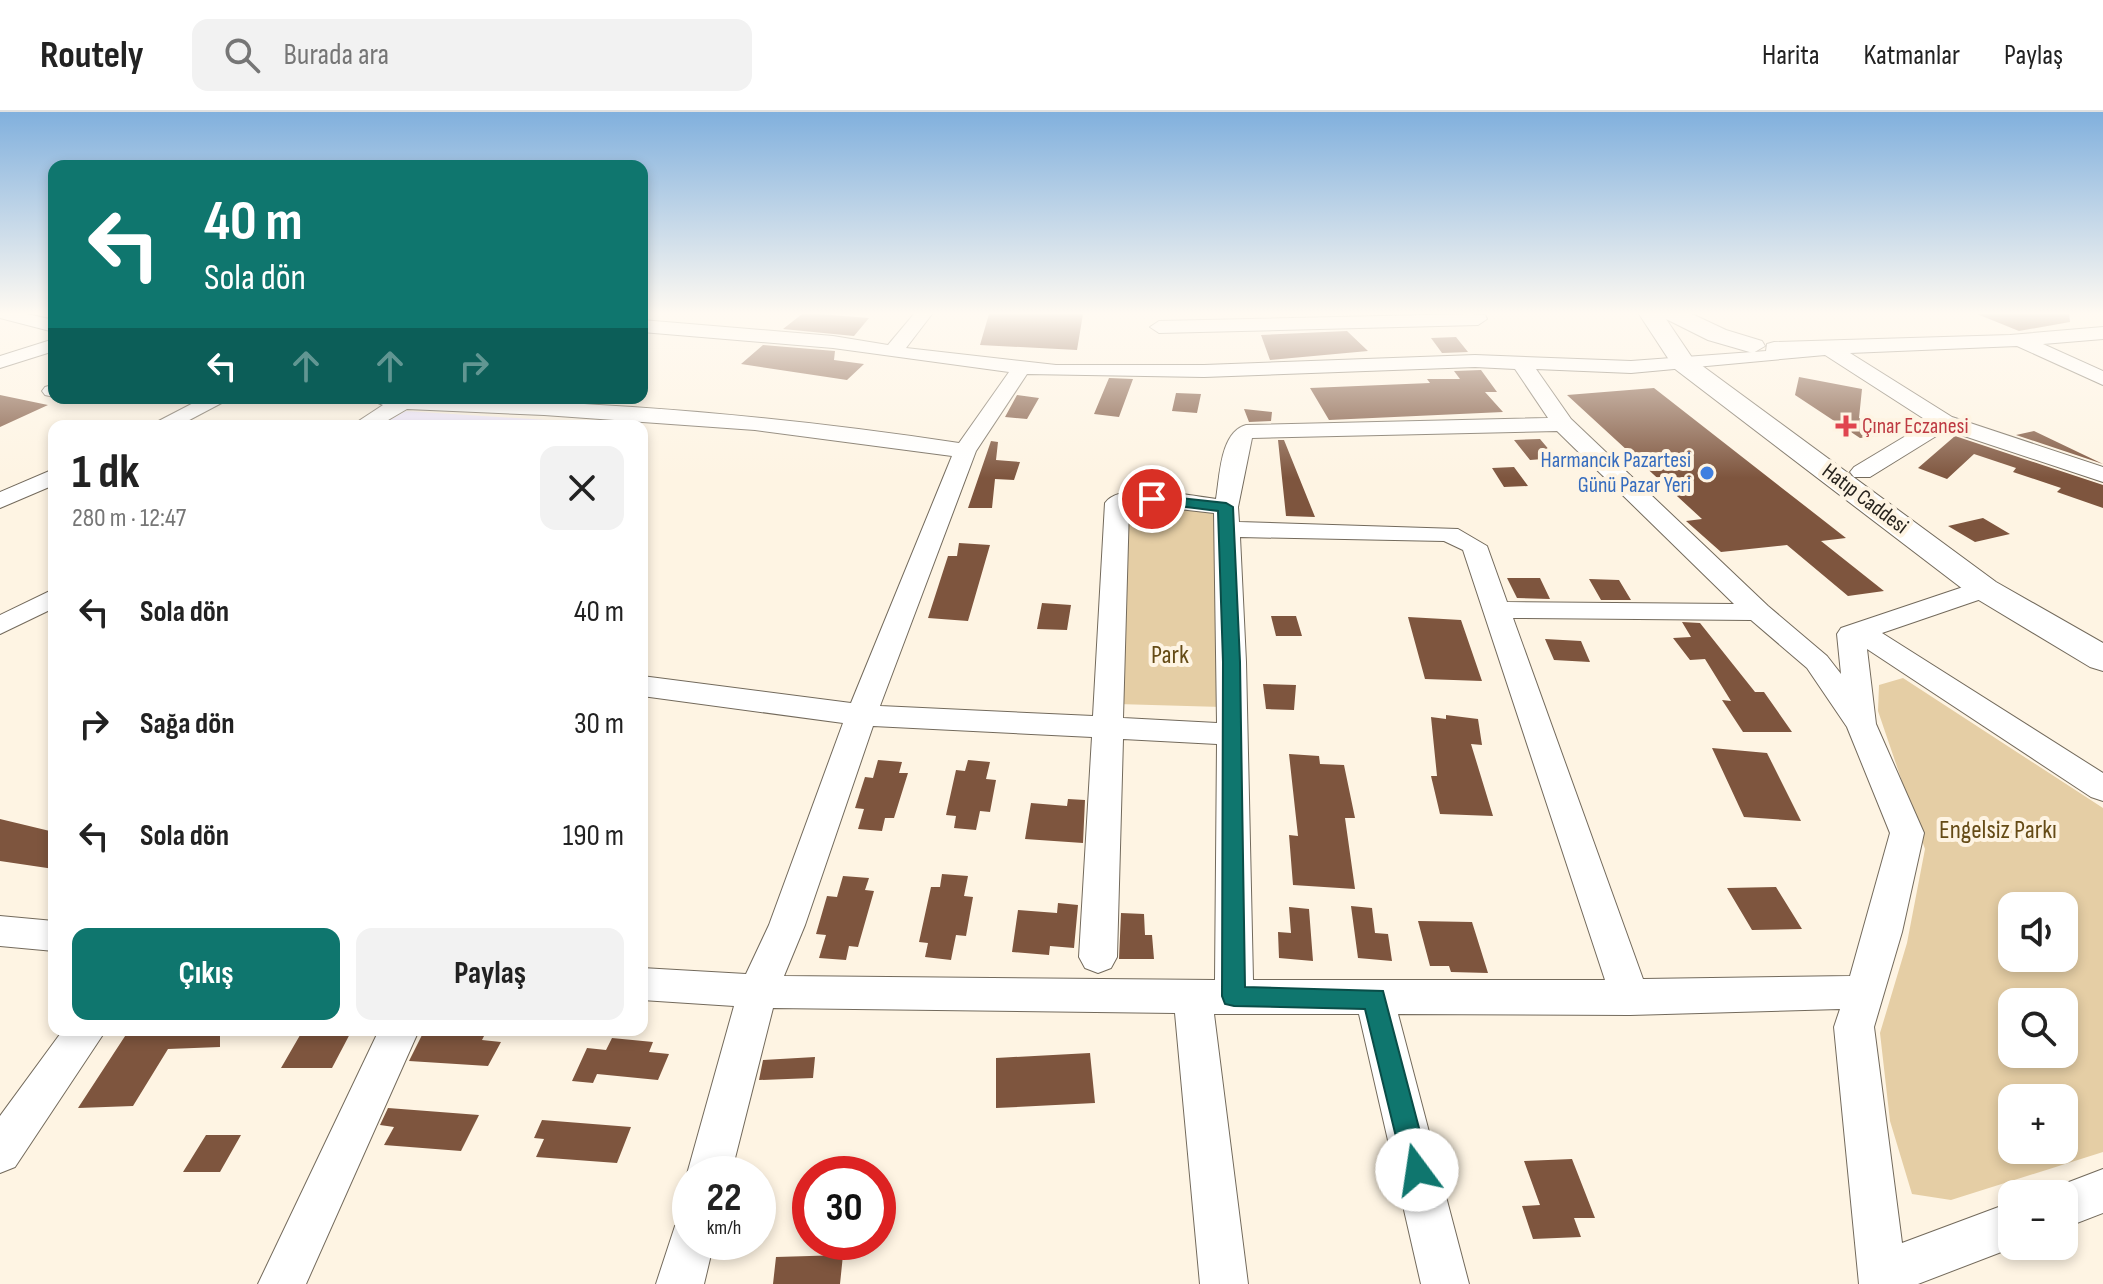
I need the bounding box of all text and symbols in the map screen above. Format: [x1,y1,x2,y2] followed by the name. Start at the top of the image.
[192,19,752,91] search box
[40,33,144,78] text: Routely
[220,33,264,77] icon: search
[284,37,389,73] text: Burada ara
[1762,39,1820,72] text: Harita
[1864,39,1960,72] text: Katmanlar
[2004,39,2063,72] text: Paylaş
[204,189,303,256] text: 40 m
[72,192,176,296] icon: left
[204,257,306,300] text: Sola dön
[200,344,244,388] icon: left
[284,344,328,388] icon: ahead
[368,344,412,388] icon: ahead
[452,344,496,388] icon: right
[1862,413,1969,440] place label: Çınar Eczanesi
[1837,417,1855,435] marker: Çınar Eczanesi
[72,444,140,501] text: 1 dk
[540,446,624,530] button: close
[1541,447,1691,499] place label: Harmancık Pazartesi Günü Pazar Yeri
[1817,458,1913,540] street label: Hatıp Caddesi
[1698,464,1716,482] marker: Harmancık Pazartesi Günü Pazar Yeri
[1118,465,1186,533] pin
[1130,477,1174,521] icon: arrive
[72,503,186,534] text: 280 m · 12:47
[72,590,116,634] icon: left
[140,594,229,630] text: Sola dön
[574,594,624,630] text: 40 m
[1151,640,1189,671] park label: Park
[72,702,116,746] icon: right
[140,706,235,742] text: Sağa dön
[574,706,624,742] text: 30 m
[72,814,116,858] icon: left
[1939,815,2057,846] park label: Engelsiz Parkı
[140,818,229,854] text: Sola dön
[563,818,624,854] text: 190 m
[1998,892,2078,1260] map controls
[1998,892,2078,972] button: sound
[72,928,340,1020] button: Çıkış
[356,928,624,1020] button: Paylaş
[1998,988,2078,1068] button: search
[1998,1084,2078,1164] button: +
[1375,1128,1459,1212] position arrow
[792,1156,896,1260] speed limit sign: 30
[706,1174,742,1222] text: 22
[1998,1180,2078,1260] button: −
[707,1216,741,1240] text: km/h

